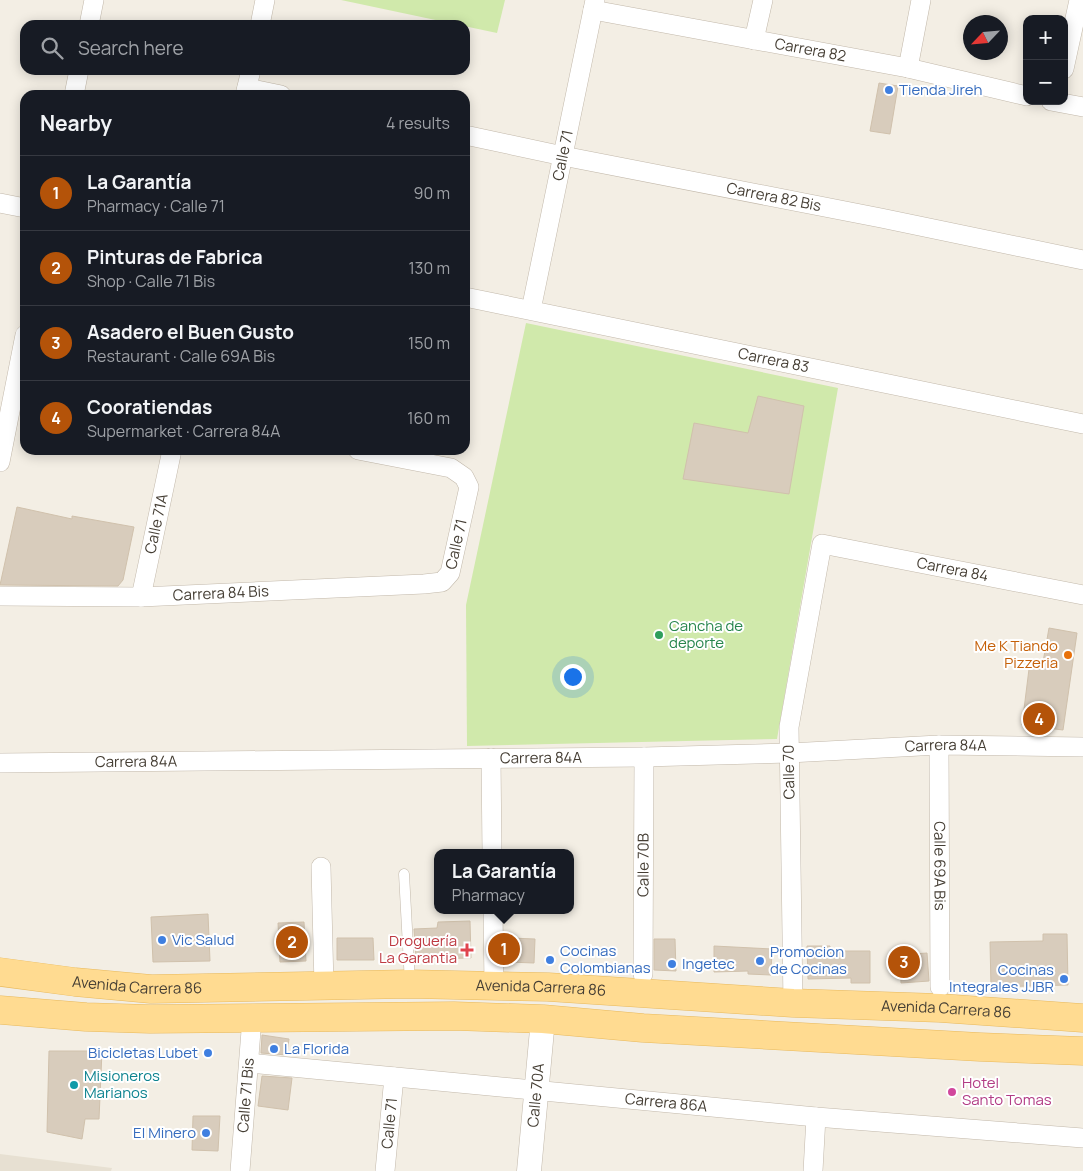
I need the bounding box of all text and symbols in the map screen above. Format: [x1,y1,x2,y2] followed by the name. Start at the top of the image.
[963,15,1008,60] north arrow
[1023,15,1068,105] map controls
[1023,15,1068,60] button: +
[20,20,470,75] search box
[773,33,848,66] street label: Carrera 82
[38,34,66,62] icon: search
[78,35,184,61] text: Search here
[1023,60,1068,105] button: −
[899,79,983,100] place label: Tienda Jireh
[883,84,895,96] marker: Tienda Jireh
[40,109,112,137] text: Nearby
[386,112,450,134] text: 4 results
[547,128,578,182] street label: Calle 71
[87,169,191,195] text: La Garantía
[725,177,823,216] street label: Carrera 82 Bis
[52,182,60,204] text: 1
[414,182,450,204] text: 90 m
[87,195,225,217] text: Pharmacy · Calle 71
[87,244,263,270] text: Pinturas de Fabrica
[51,257,61,279] text: 2
[408,257,450,279] text: 130 m
[87,270,215,292] text: Shop · Calle 71 Bis
[87,319,294,345] text: Asadero el Buen Gusto
[51,332,61,354] text: 3
[408,332,450,354] text: 150 m
[736,342,811,377] street label: Carrera 83
[87,345,275,367] text: Restaurant · Calle 69A Bis
[87,394,212,420] text: Cooratiendas
[51,407,61,429] text: 4
[407,407,450,429] text: 160 m
[87,420,280,442] text: Supermarket · Carrera 84A
[139,491,173,555] street label: Calle 71A
[440,517,472,571] street label: Calle 71
[915,552,990,586] street label: Carrera 84
[172,580,270,606] street label: Carrera 84 Bis
[669,615,743,653] place label: Cancha de deporte
[653,629,665,641] marker: Cancha de deporte
[975,635,1058,673] place label: Me K Tiando Pizzeria
[1062,649,1074,661] marker: Me K Tiando Pizzeria
[560,664,586,690] your location
[1023,700,1055,738] pin: 4
[904,734,987,757] street label: Carrera 84A
[778,745,799,799] street label: Calle 70
[500,747,583,768] street label: Carrera 84A
[95,750,178,772] street label: Carrera 84A
[929,821,951,911] street label: Calle 69A Bis
[632,833,654,897] street label: Calle 70B
[434,849,574,914] popup
[452,858,556,884] text: La Garantía
[452,884,525,906] text: Pharmacy
[276,923,308,961] pin: 2
[172,929,234,950] place label: Vic Salud
[379,930,457,968] place label: Droguería La Garantia
[488,930,520,968] pin: 1
[156,934,168,946] marker: Vic Salud
[560,940,651,978] place label: Cocinas Colombianas
[770,941,847,979] place label: Promocion de Cocinas
[888,943,920,981] pin: 3
[461,944,473,956] marker: Droguería La Garantia
[682,953,735,974] place label: Ingetec
[544,954,556,966] marker: Cocinas Colombianas
[754,955,766,967] marker: Promocion de Cocinas
[666,958,678,970] marker: Ingetec
[949,959,1054,997] place label: Cocinas Integrales JJBR
[71,971,202,999] street label: Avenida Carrera 86
[1058,973,1070,985] marker: Cocinas Integrales JJBR
[475,974,607,1001] street label: Avenida Carrera 86
[881,995,1012,1023] street label: Avenida Carrera 86
[284,1038,349,1059] place label: La Florida
[88,1042,198,1063] place label: Bicicletas Lubet
[268,1043,280,1055] marker: La Florida
[202,1047,214,1059] marker: Bicicletas Lubet
[232,1057,259,1133] street label: Calle 71 Bis
[522,1062,549,1128] street label: Calle 70A
[84,1065,160,1103] place label: Misioneros Marianos
[962,1072,1052,1110] place label: Hotel Santo Tomas
[68,1079,80,1091] marker: Misioneros Marianos
[946,1086,958,1098] marker: Hotel Santo Tomas
[624,1088,709,1117] street label: Carrera 86A
[376,1097,402,1150] street label: Calle 71
[133,1122,196,1143] place label: El Minero
[200,1127,212,1139] marker: El Minero

